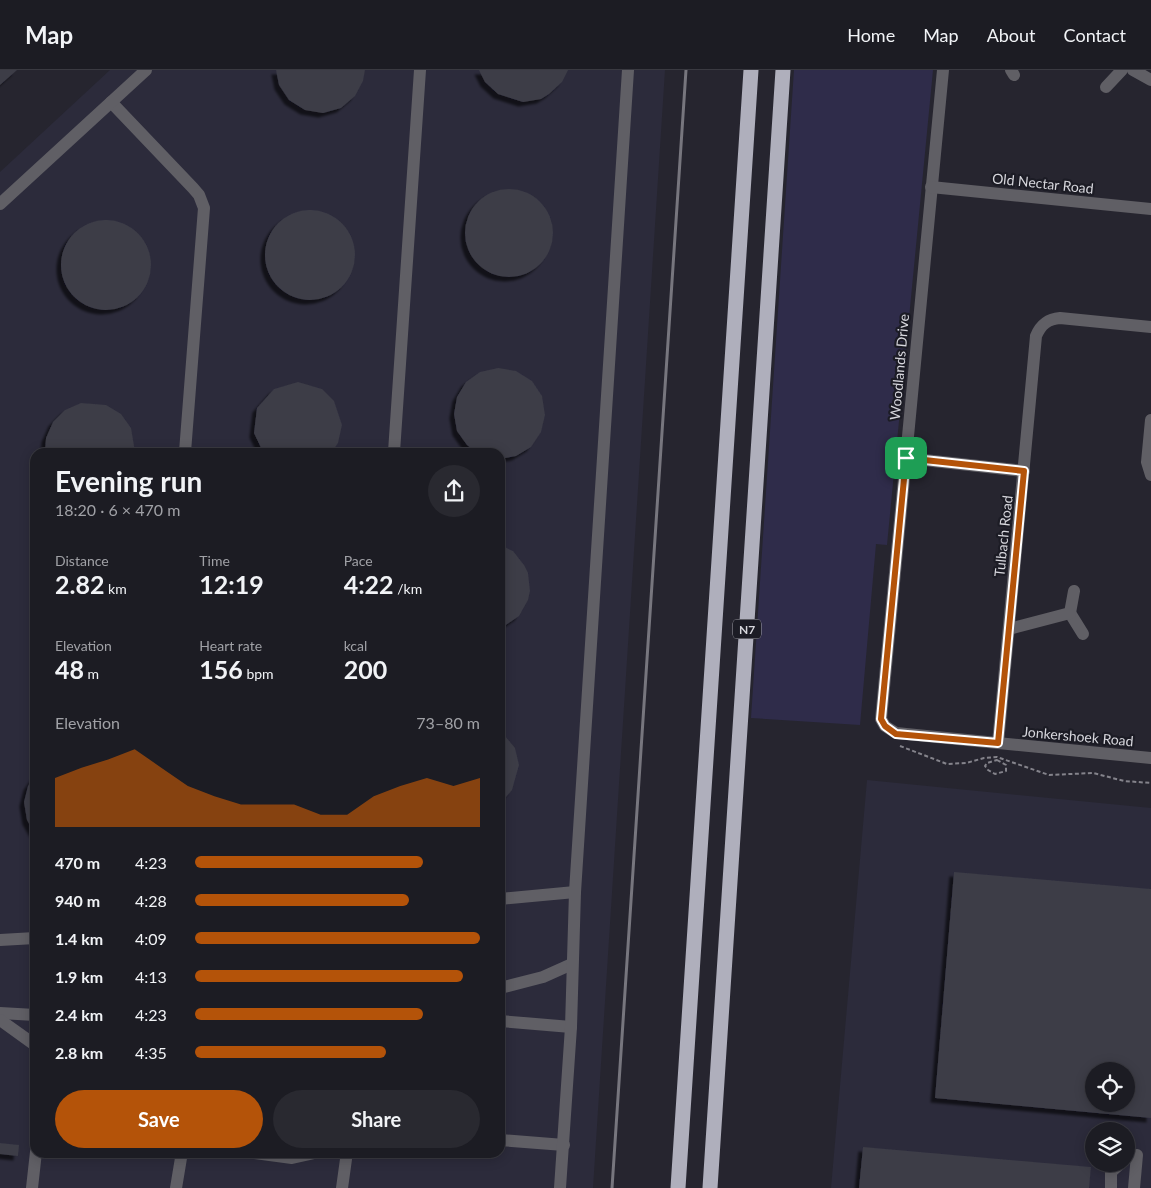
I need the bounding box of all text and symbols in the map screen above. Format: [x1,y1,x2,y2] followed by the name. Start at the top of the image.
[25,20,73,49] text: Map
[847,24,895,46] text: Home
[923,24,959,46] text: Map
[987,24,1036,46] text: About
[1064,24,1126,46] text: Contact
[992,169,1094,197] street label: Old Nectar Road
[886,313,912,421] street label: Woodlands Drive
[885,437,927,479] pin
[892,444,920,472] icon: arrive
[55,464,202,498] text: Evening run
[428,465,480,517] button: share
[990,494,1016,578] street label: Tulbach Road
[55,500,180,519] text: 18:20 · 6 × 470 m
[55,552,109,569] text: Distance
[199,552,230,569] text: Time
[344,552,373,569] text: Pace
[55,569,104,599] text: 2.82
[199,569,264,599] text: 12:19
[344,569,394,599] text: 4:22
[104,580,127,597] text: km
[394,580,422,597] text: /km
[733,620,761,638] road number: N7
[55,637,112,654] text: Elevation
[199,637,262,654] text: Heart rate
[344,637,367,654] text: kcal
[55,654,84,684] text: 48
[199,654,243,684] text: 156
[344,654,387,684] text: 200
[84,665,99,682] text: m
[243,665,274,682] text: bpm
[55,713,120,732] text: Elevation
[416,713,480,732] text: 73–80 m
[1022,723,1134,749] street label: Jonkershoek Road
[55,853,100,872] text: 470 m
[135,853,167,872] text: 4:23
[55,891,100,910] text: 940 m
[135,891,167,910] text: 4:28
[55,929,103,948] text: 1.4 km
[135,929,167,948] text: 4:09
[55,967,103,986] text: 1.9 km
[135,967,167,986] text: 4:13
[55,1005,103,1024] text: 2.4 km
[135,1005,167,1024] text: 4:23
[55,1043,103,1062] text: 2.8 km
[135,1043,167,1062] text: 4:35
[1085,1062,1135,1172] map controls
[1085,1062,1135,1112] button: locate
[55,1090,263,1148] button: Save
[273,1090,480,1148] button: Share
[1085,1122,1135,1172] button: layers

